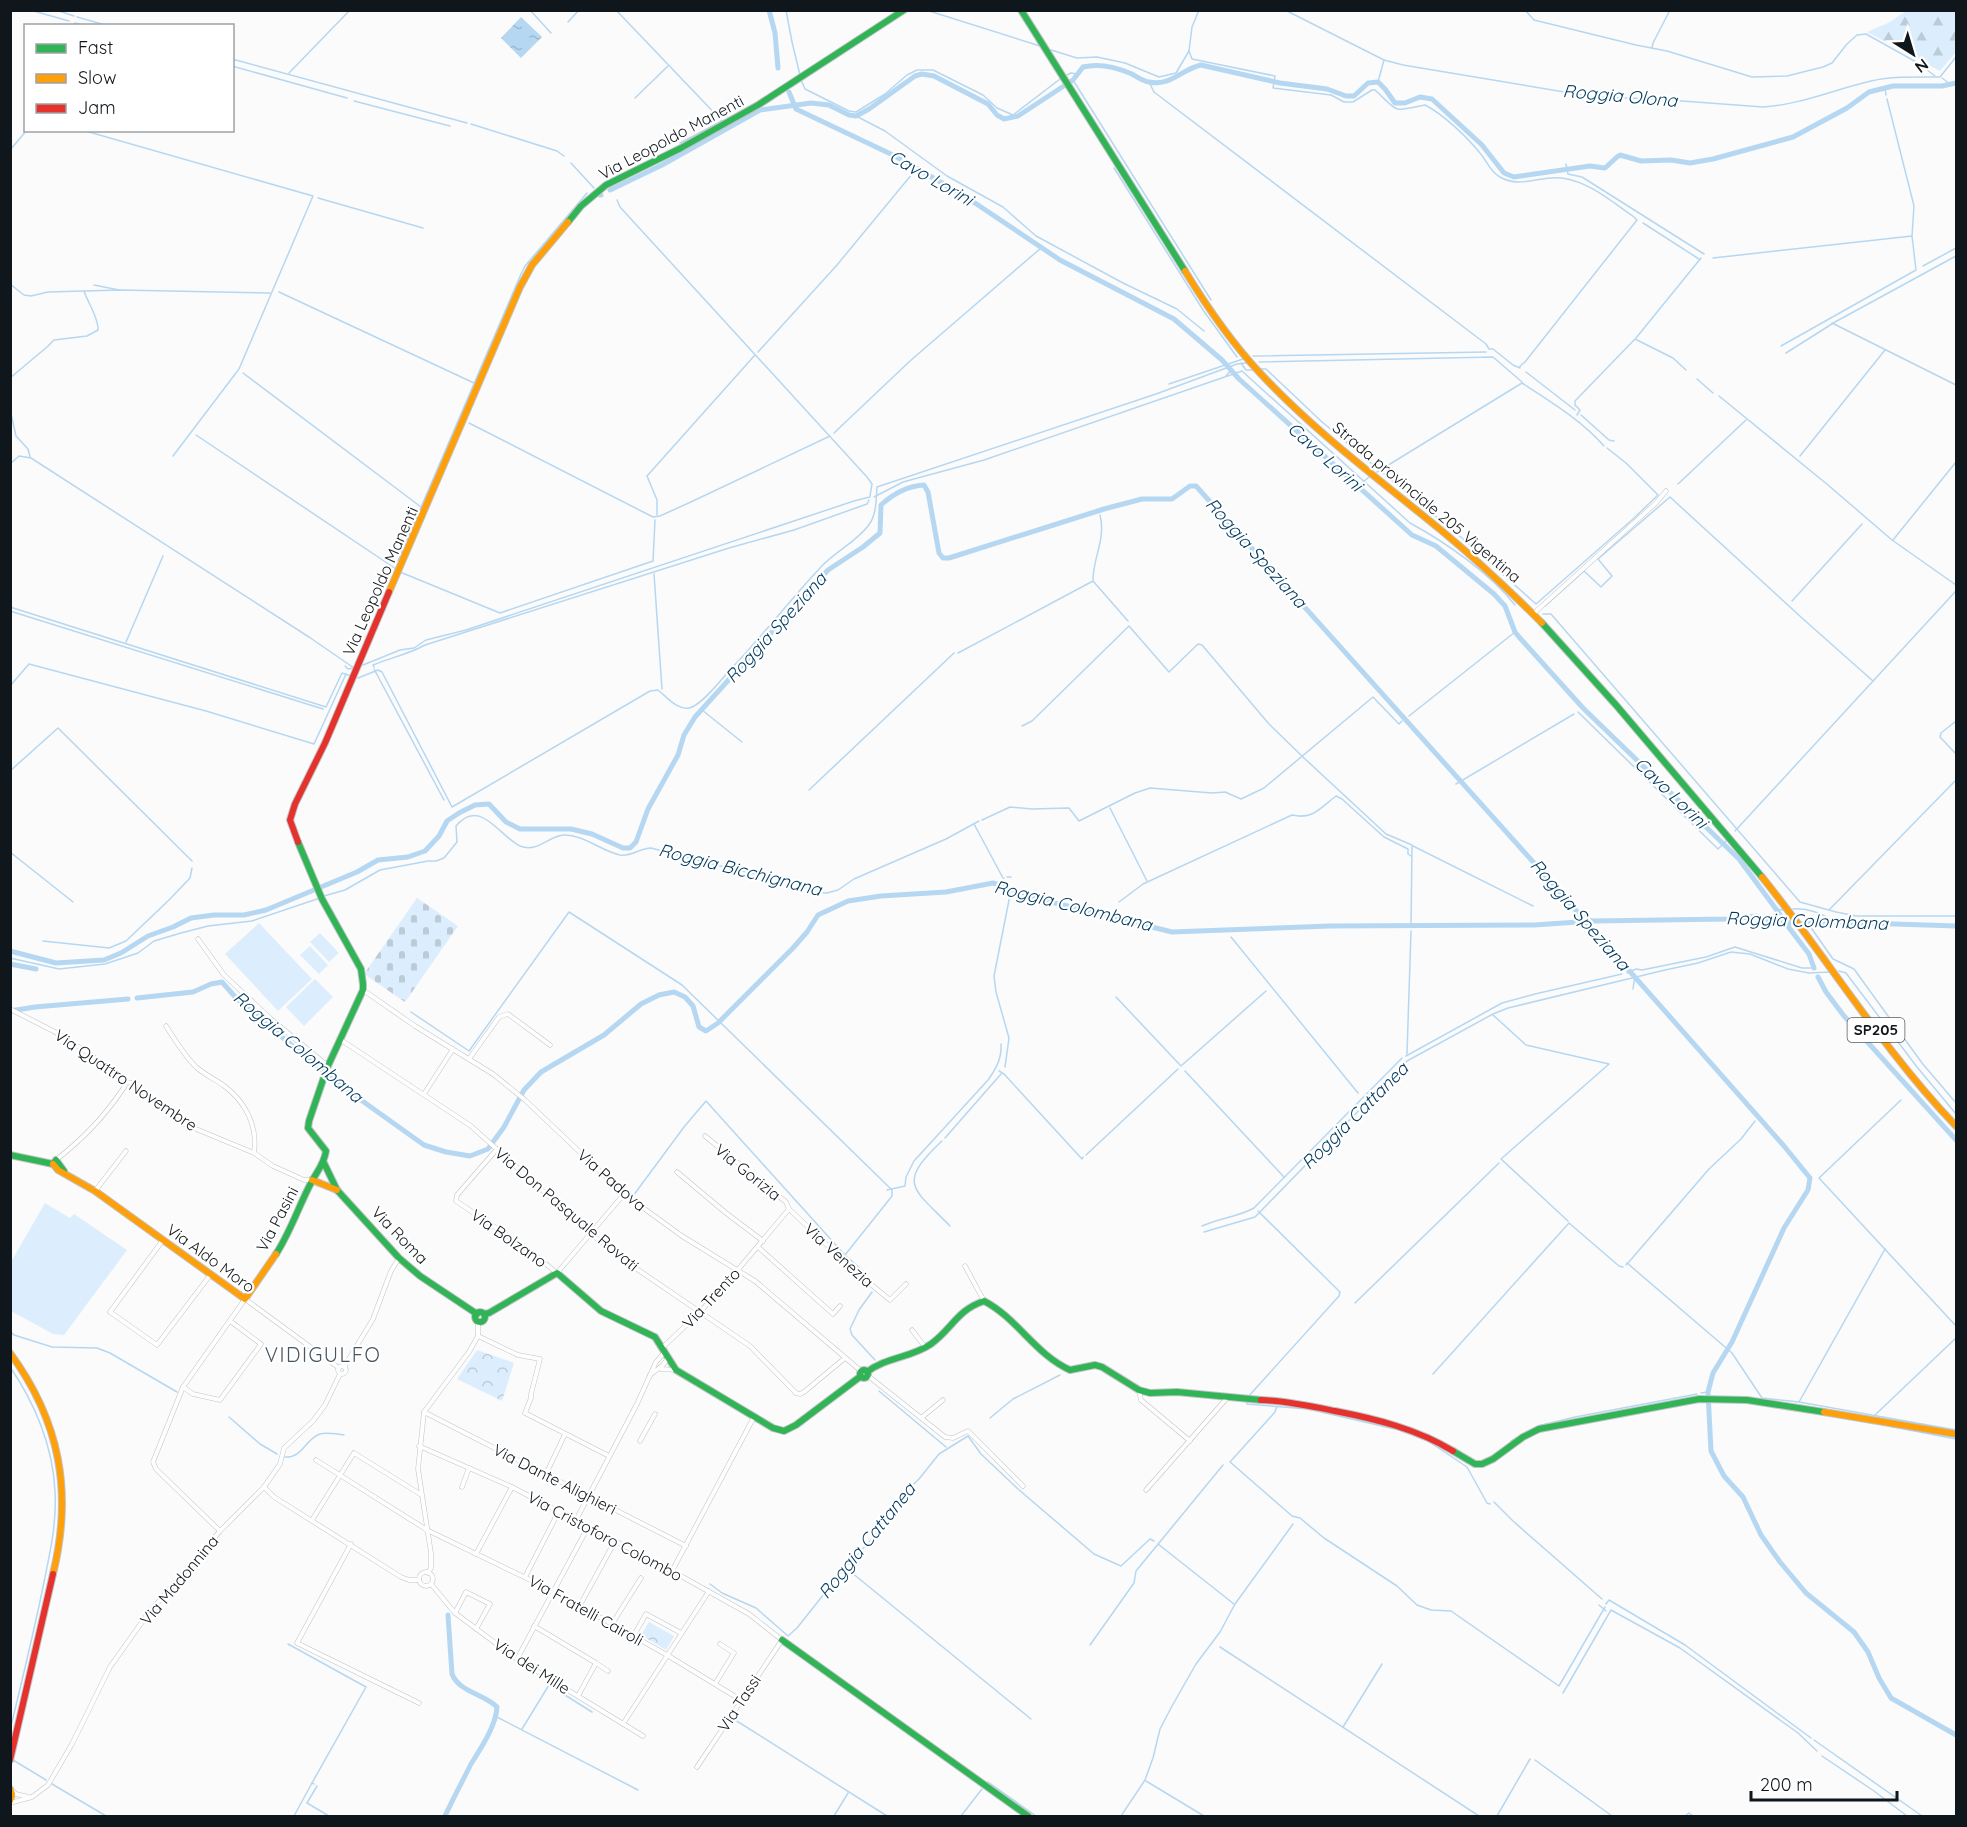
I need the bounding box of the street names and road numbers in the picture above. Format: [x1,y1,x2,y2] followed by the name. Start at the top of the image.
[595,90,747,184] street label: Via Leopoldo Manenti
[1329,417,1525,587] street label: Strada provinciale 205 Vigentina
[338,503,422,659] street label: Via Leopoldo Manenti
[1848,1018,1904,1042] road number: SP205
[51,1025,201,1135] street label: Via Quattro Novembre
[711,1139,785,1205] street label: Via Gorizia
[491,1143,643,1275] street label: Via Don Pasquale Rovati
[573,1145,651,1215] street label: Via Padova
[252,1183,302,1255] street label: Via Pasini
[368,1202,432,1268] street label: Via Roma
[467,1205,551,1271] street label: Via Bolzano
[163,1219,259,1297] street label: Via Aldo Moro
[800,1219,878,1291] street label: Via Venezia
[678,1263,744,1333] street label: Via Trento
[490,1439,620,1519] street label: Via Dante Alighieri
[524,1487,686,1585] street label: Via Cristoforo Colombo
[136,1531,222,1629] street label: Via Madonnina
[525,1570,647,1650] street label: Via Fratelli Cairoli
[490,1634,574,1698] street label: Via dei Mille
[713,1671,765,1735] street label: Via Tassi

